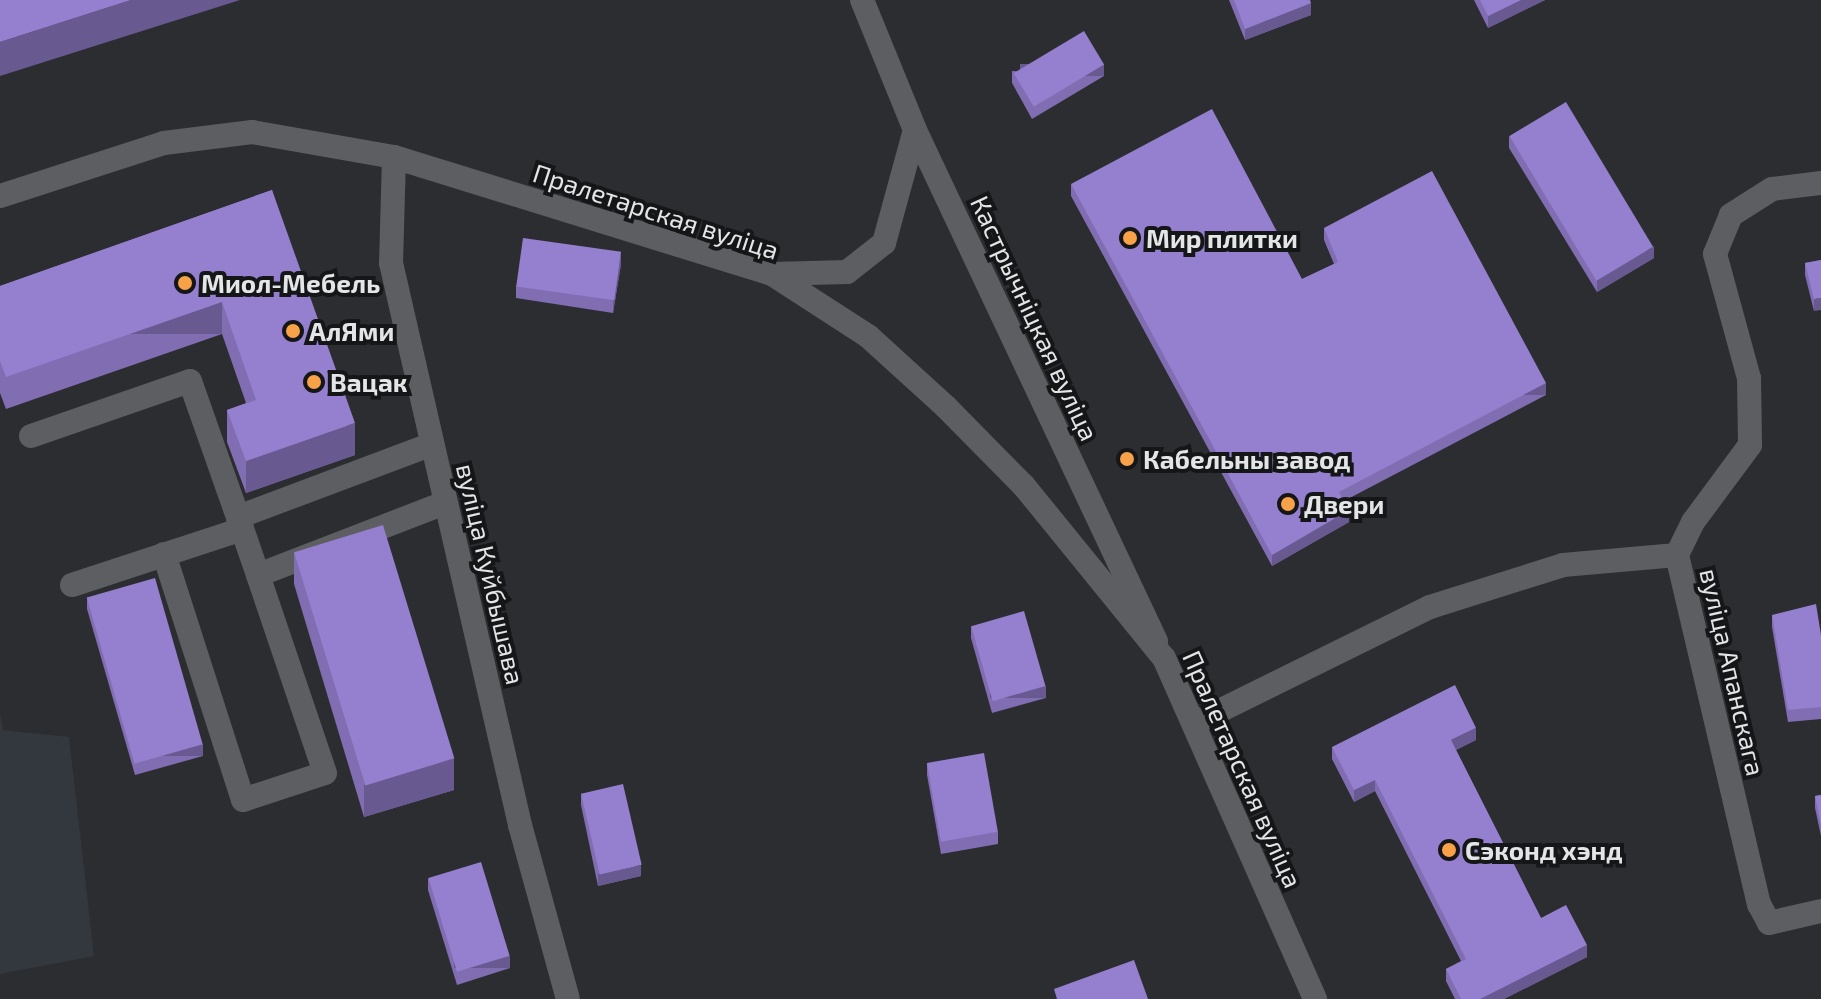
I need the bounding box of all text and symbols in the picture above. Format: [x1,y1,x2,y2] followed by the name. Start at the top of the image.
[529,157,783,265] street label: Пралетарская вуліца
[965,191,1105,445] street label: Кастрычніцкая вуліца
[1146,222,1298,254] place label: Мир плитки
[1121,229,1139,247] marker: Мир плитки
[201,267,380,299] place label: Миол-Мебель
[176,274,194,292] marker: Миол-Мебель
[309,315,394,347] place label: АлЯми
[284,322,302,340] marker: АлЯми
[330,366,407,398] place label: Вацак
[305,373,323,391] marker: Вацак
[1143,443,1350,475] place label: Кабельны завод
[1118,450,1136,468] marker: Кабельны завод
[450,460,532,688] street label: вуліца Куйбышава
[1304,488,1384,520] place label: Двери
[1279,495,1297,513] marker: Двери
[1694,565,1772,779] street label: вуліца Апанскага
[1177,646,1309,892] street label: Пралетарская вуліца
[1465,834,1623,866] place label: Сэконд хэнд
[1440,841,1458,859] marker: Сэконд хэнд

